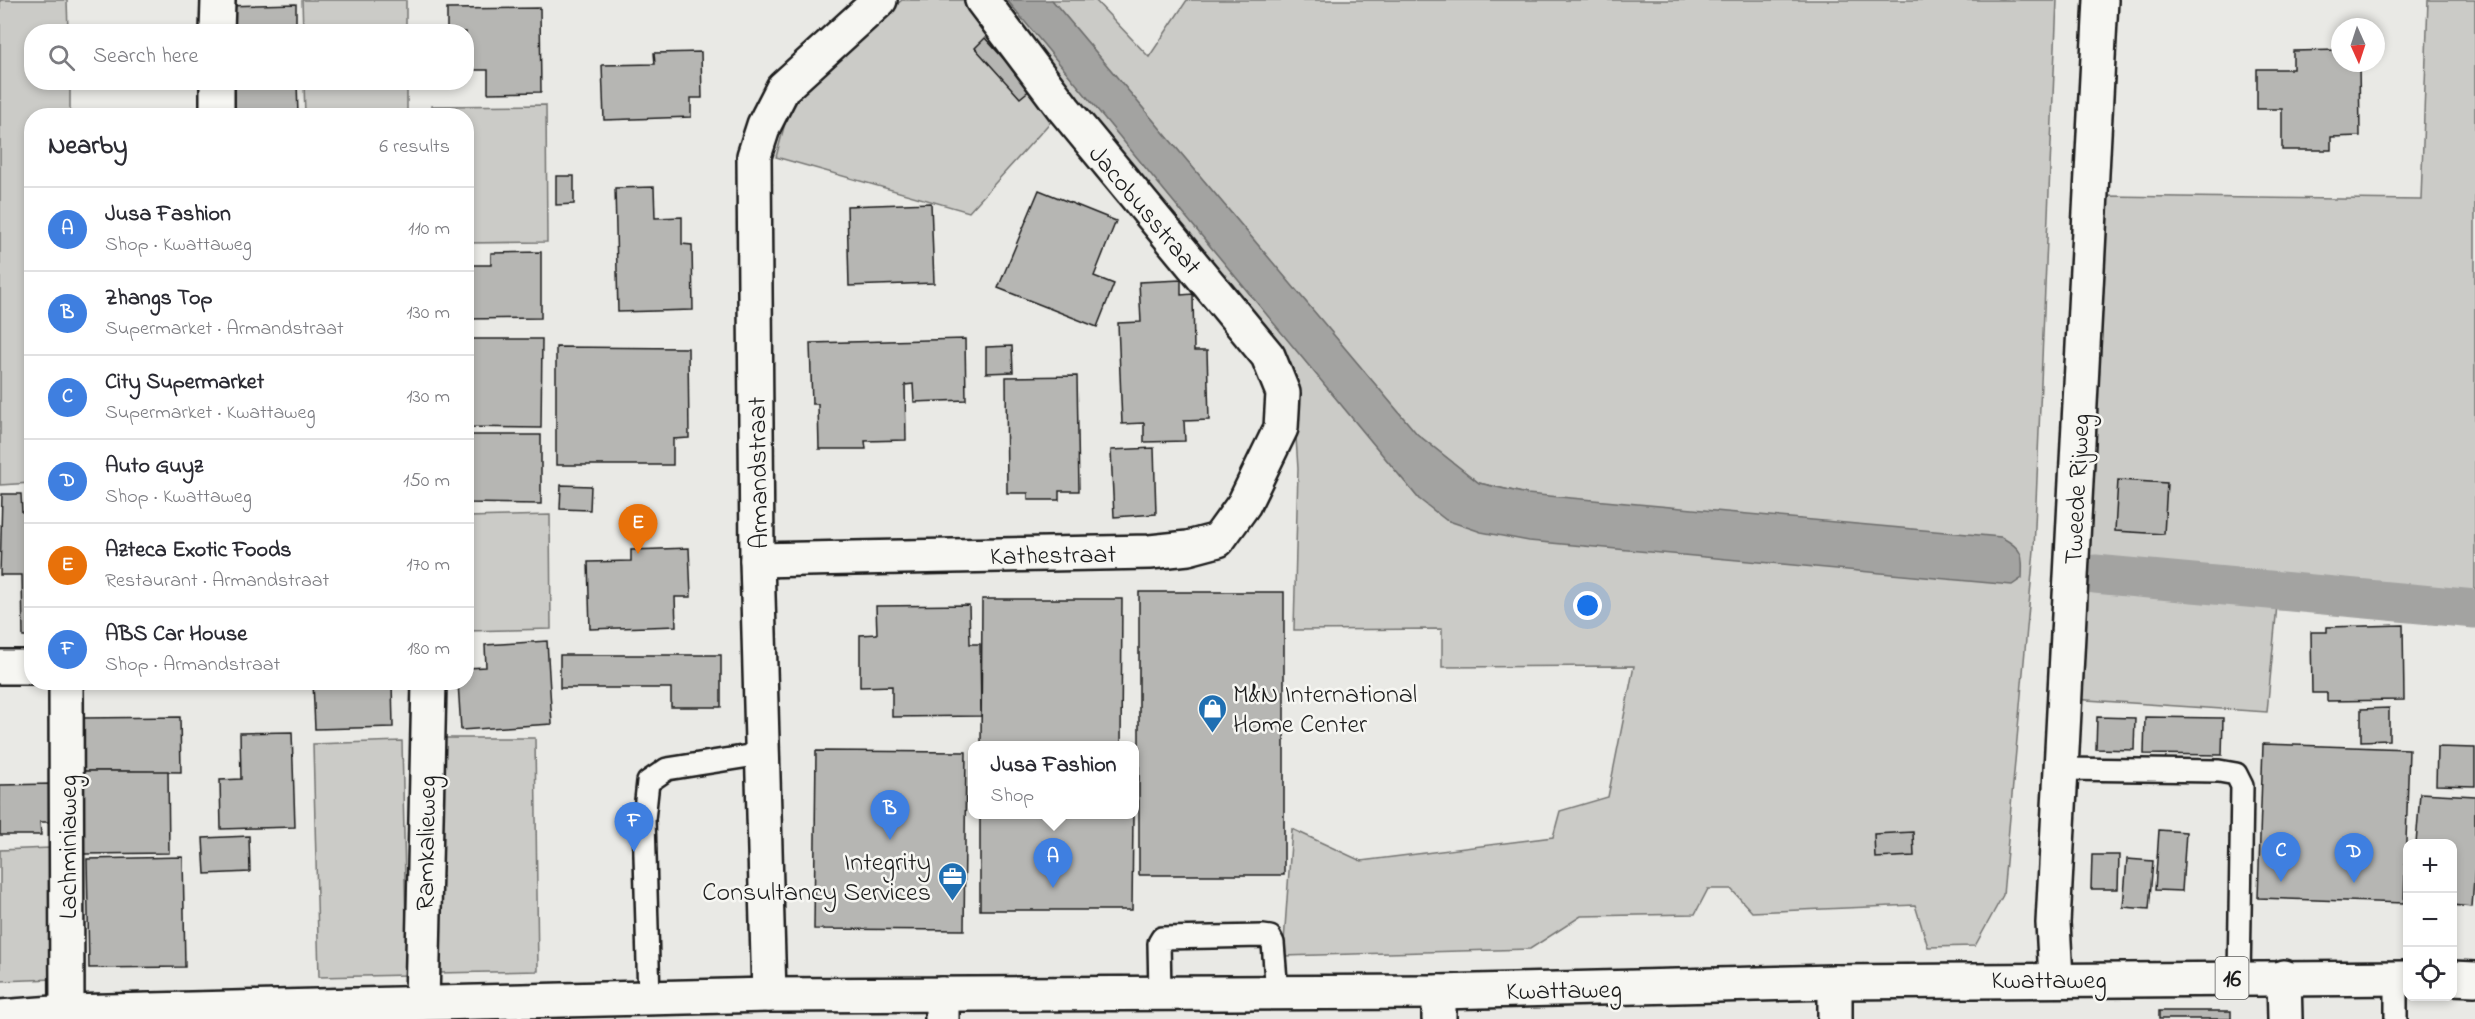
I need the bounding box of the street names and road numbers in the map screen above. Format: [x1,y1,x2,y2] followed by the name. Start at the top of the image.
[1078,138,1210,284] street label: Jacobusstraat
[740,396,780,550] street label: Armandstraat
[2056,413,2102,566] street label: Tweede Rijweg
[990,537,1117,577] street label: Kathestraat
[51,775,89,919] street label: Lachminiaweg
[408,775,448,911] street label: Ramkalieweg
[2216,957,2248,999] road number: 16
[1991,963,2107,1001] street label: Kwattaweg
[1506,972,1622,1012] street label: Kwattaweg

